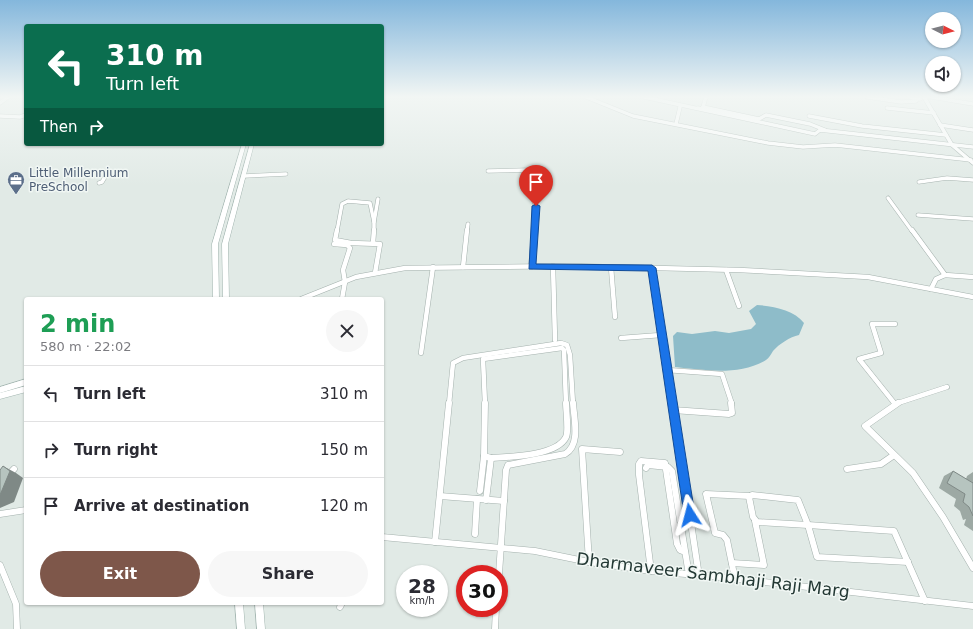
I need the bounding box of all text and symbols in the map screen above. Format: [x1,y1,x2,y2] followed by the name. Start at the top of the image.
[925,12,961,48] north arrow
[925,12,961,92] map controls
[106,39,203,72] text: 310 m
[40,40,92,92] icon: left
[925,56,961,92] button: sound
[106,73,179,94] text: Turn left
[85,116,107,138] icon: right
[40,118,77,136] text: Then
[519,165,553,206] pin
[29,166,129,194] place label: Little Millennium PreSchool
[6,170,26,195] office icon: Little Millennium PreSchool
[525,171,547,193] icon: arrive
[40,310,115,338] text: 2 min
[326,310,368,352] button: close
[40,339,131,354] text: 580 m · 22:02
[40,383,62,405] icon: left
[74,385,146,403] text: Turn left
[320,385,368,403] text: 310 m
[40,439,62,461] icon: right
[74,441,158,459] text: Turn right
[320,441,368,459] text: 150 m
[669,494,711,536] position arrow
[40,495,62,517] icon: arrive
[74,497,249,515] text: Arrive at destination
[320,497,368,515] text: 120 m
[575,548,851,602] street label: Dharmaveer Sambhaji Raji Marg
[40,551,200,597] button: Exit
[208,551,368,597] button: Share
[456,565,508,617] speed limit sign: 30
[408,574,436,598] text: 28
[409,595,435,606] text: km/h

